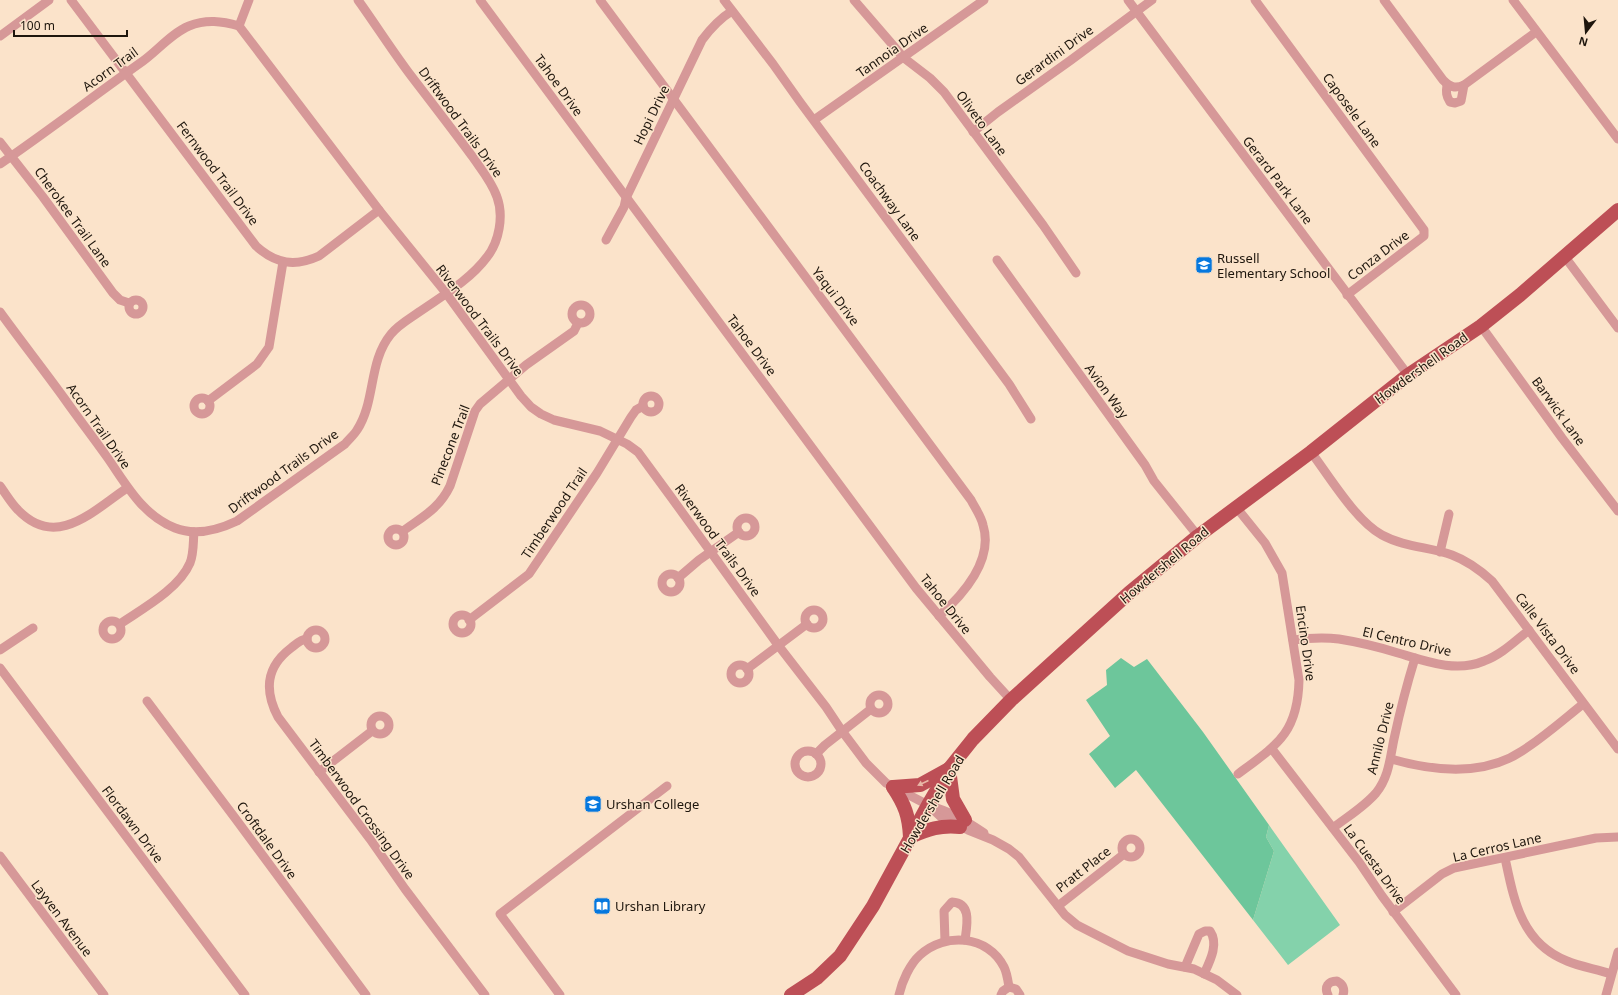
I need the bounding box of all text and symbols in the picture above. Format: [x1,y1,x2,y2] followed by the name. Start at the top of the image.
[14,12,127,38] scale bar
[1566,12,1606,52] north arrow
[20,17,55,34] text: 100 m
[853,19,931,81] street label: Tannoia Drive
[1011,21,1097,89] street label: Gerardini Drive
[1577,34,1589,51] text: N
[78,43,142,95] street label: Acorn Trail
[530,50,588,120] street label: Tahoe Drive
[415,63,507,181] street label: Driftwood Trails Drive
[1319,69,1385,151] street label: Caposele Lane
[629,82,673,148] street label: Hopi Drive
[952,87,1012,159] street label: Oliveto Lane
[173,117,263,229] street label: Fernwood Trail Drive
[1239,132,1317,228] street label: Gerard Park Lane
[855,157,925,245] street label: Coachway Lane
[30,163,116,271] street label: Cherokee Trail Lane
[1343,226,1413,284] street label: Conza Drive
[1217,249,1330,282] place label: Russell Elementary School
[1194,255,1214,275] school or university icon: Russell Elementary School
[432,260,528,380] street label: Riverwood Trails Drive
[808,263,864,329] street label: Yaqui Drive
[723,311,781,379] street label: Tahoe Drive
[1371,328,1471,408] street label: Howdershell Road
[1081,360,1133,422] street label: Avion Way
[1528,373,1590,449] street label: Barwick Lane
[63,380,135,472] street label: Acorn Trail Drive
[426,402,474,488] street label: Pinecone Trail
[224,425,342,517] street label: Driftwood Trails Drive
[517,464,591,562] street label: Timberwood Trail
[671,480,765,600] street label: Riverwood Trails Drive
[1116,522,1212,608] street label: Howdershell Road
[916,570,976,638] street label: Tahoe Drive
[1511,589,1585,677] street label: Calle Vista Drive
[1292,604,1320,682] street label: Encino Drive
[1361,622,1453,660] street label: El Centro Drive
[1362,700,1398,776] street label: Annilo Drive
[305,735,419,883] street label: Timberwood Crossing Drive
[896,752,968,856] street label: Howdershell Road
[917,780,928,786] one-way arrow
[98,782,168,866] street label: Flordawn Drive
[583,794,603,814] school or university icon: Urshan College
[606,795,699,813] place label: Urshan College
[233,798,301,882] street label: Croftdale Drive
[1340,820,1410,908] street label: La Cuesta Drive
[1451,828,1543,866] street label: La Cerros Lane
[1052,842,1114,896] street label: Pratt Place
[27,876,97,960] street label: Layven Avenue
[592,896,612,916] library icon: Urshan Library
[615,897,706,915] place label: Urshan Library

